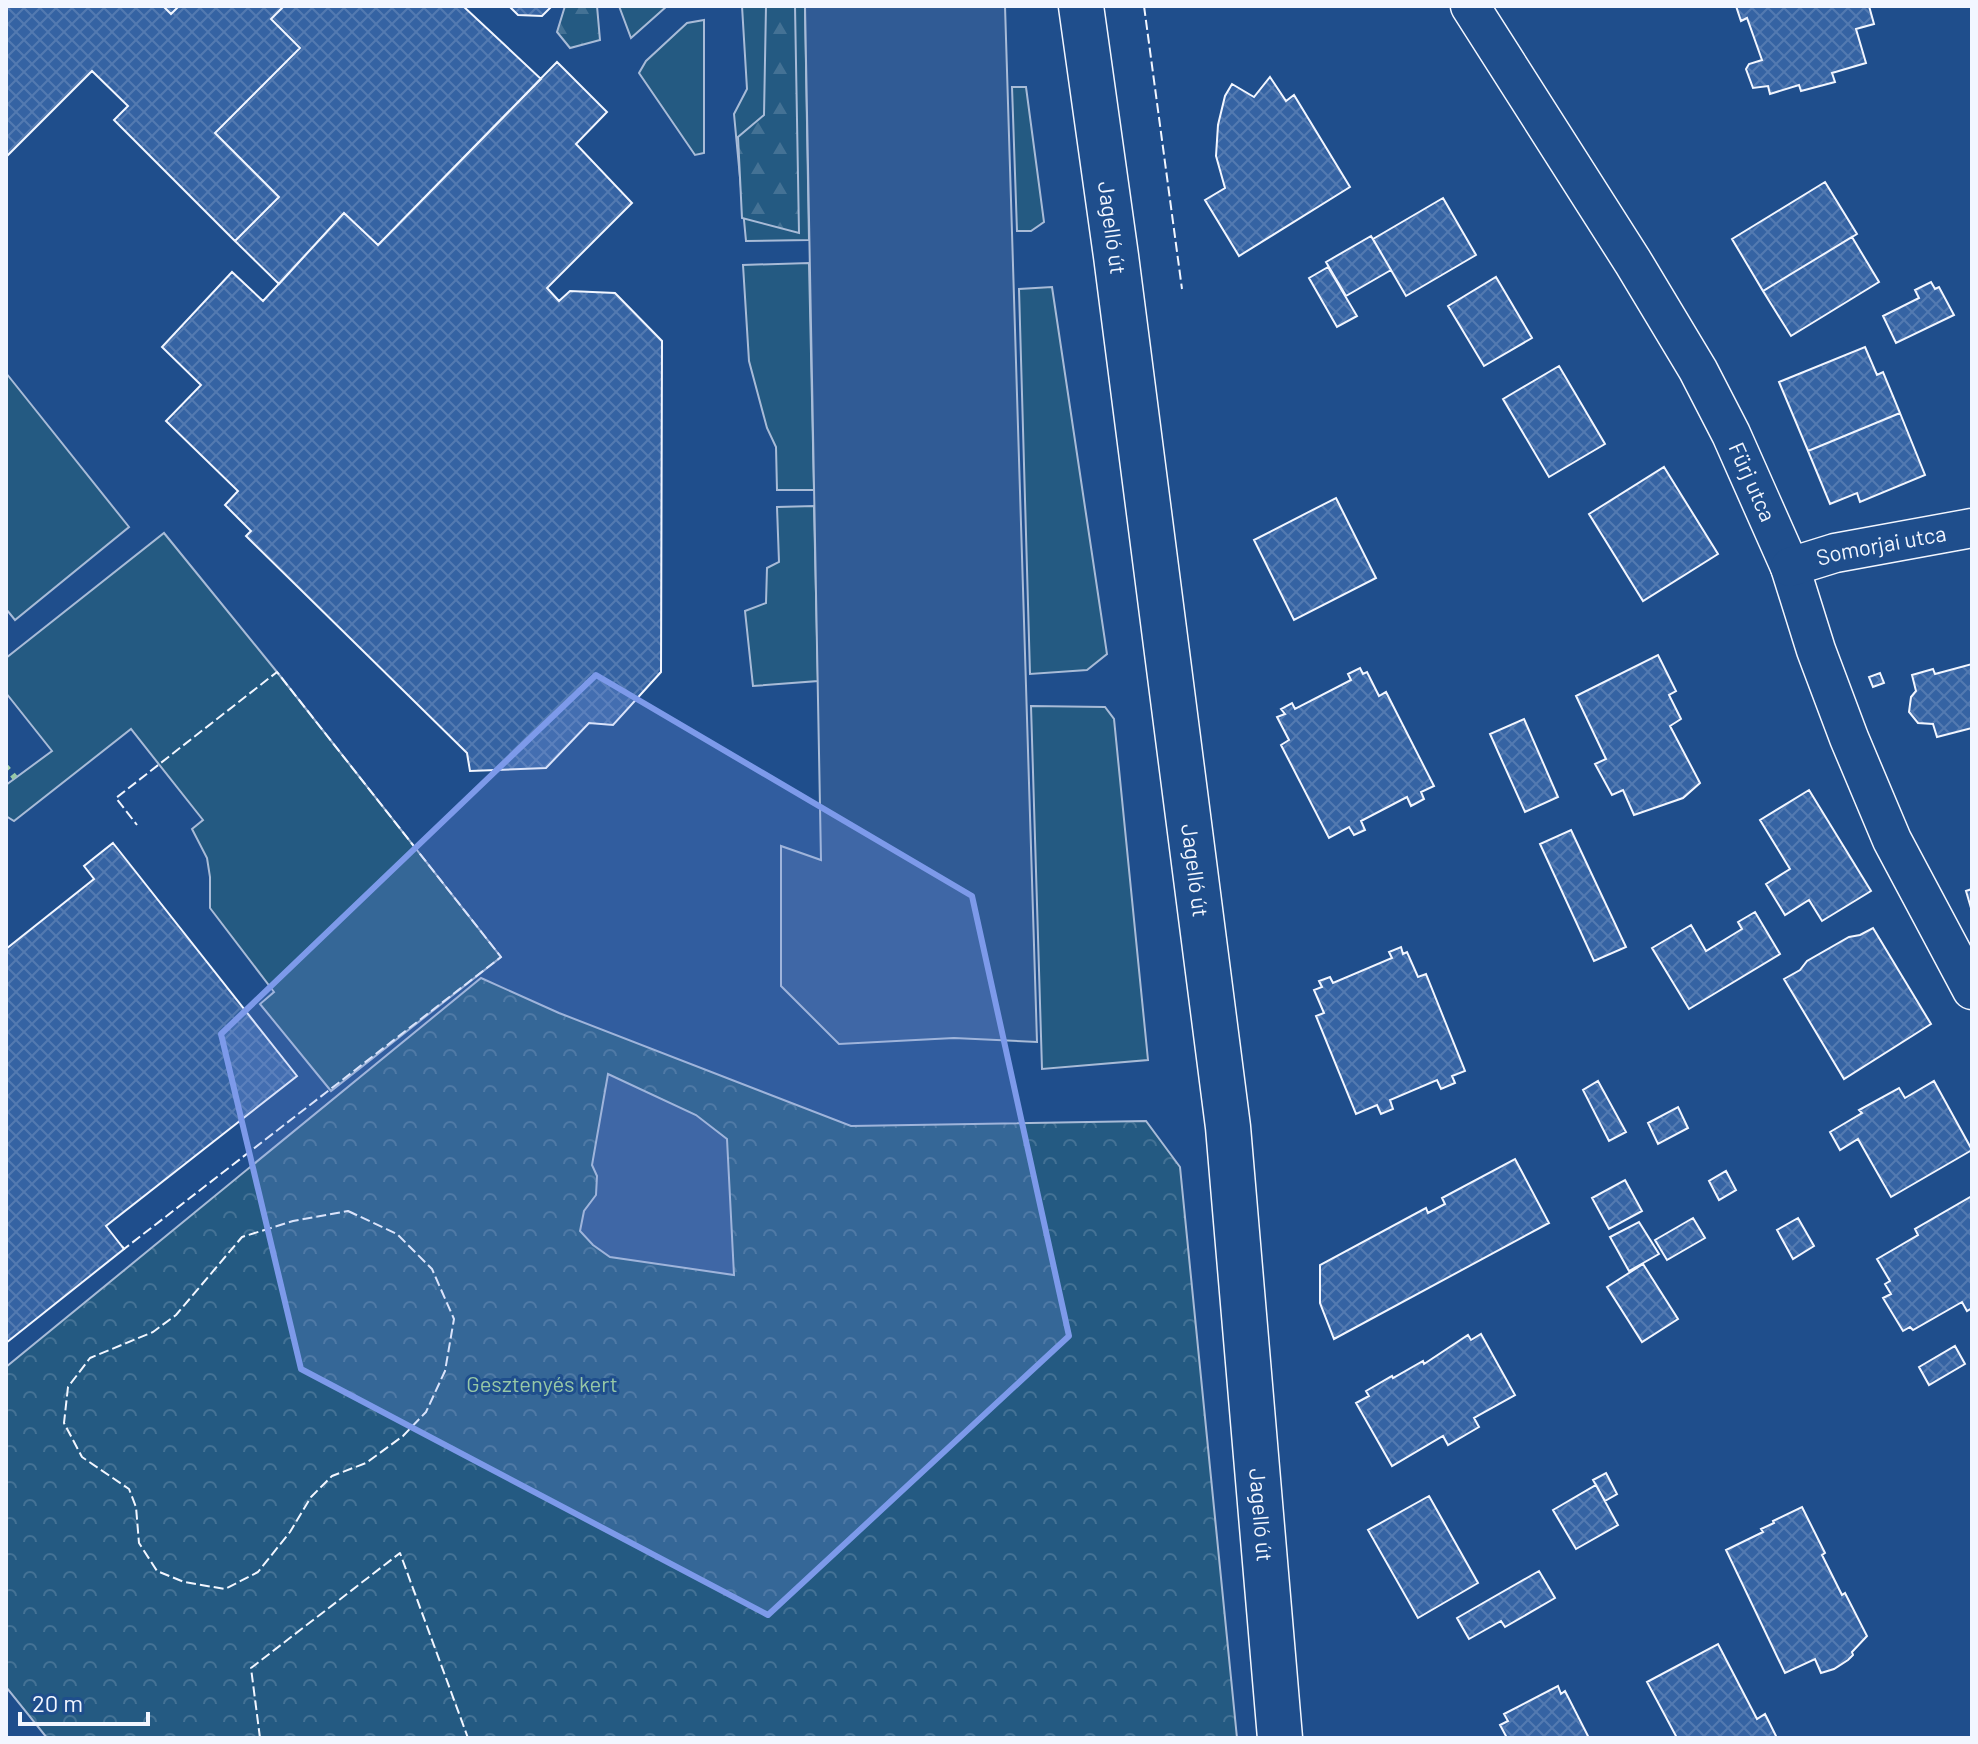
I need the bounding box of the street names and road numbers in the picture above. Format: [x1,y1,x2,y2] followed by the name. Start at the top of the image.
[1094,180,1132,276] street label: Jagelló út
[1724,438,1782,525] street label: Fürj utca
[1813,519,1948,570] street label: Somorjai utca
[1177,822,1215,918] street label: Jagelló út
[1245,1467,1279,1563] street label: Jagelló út

